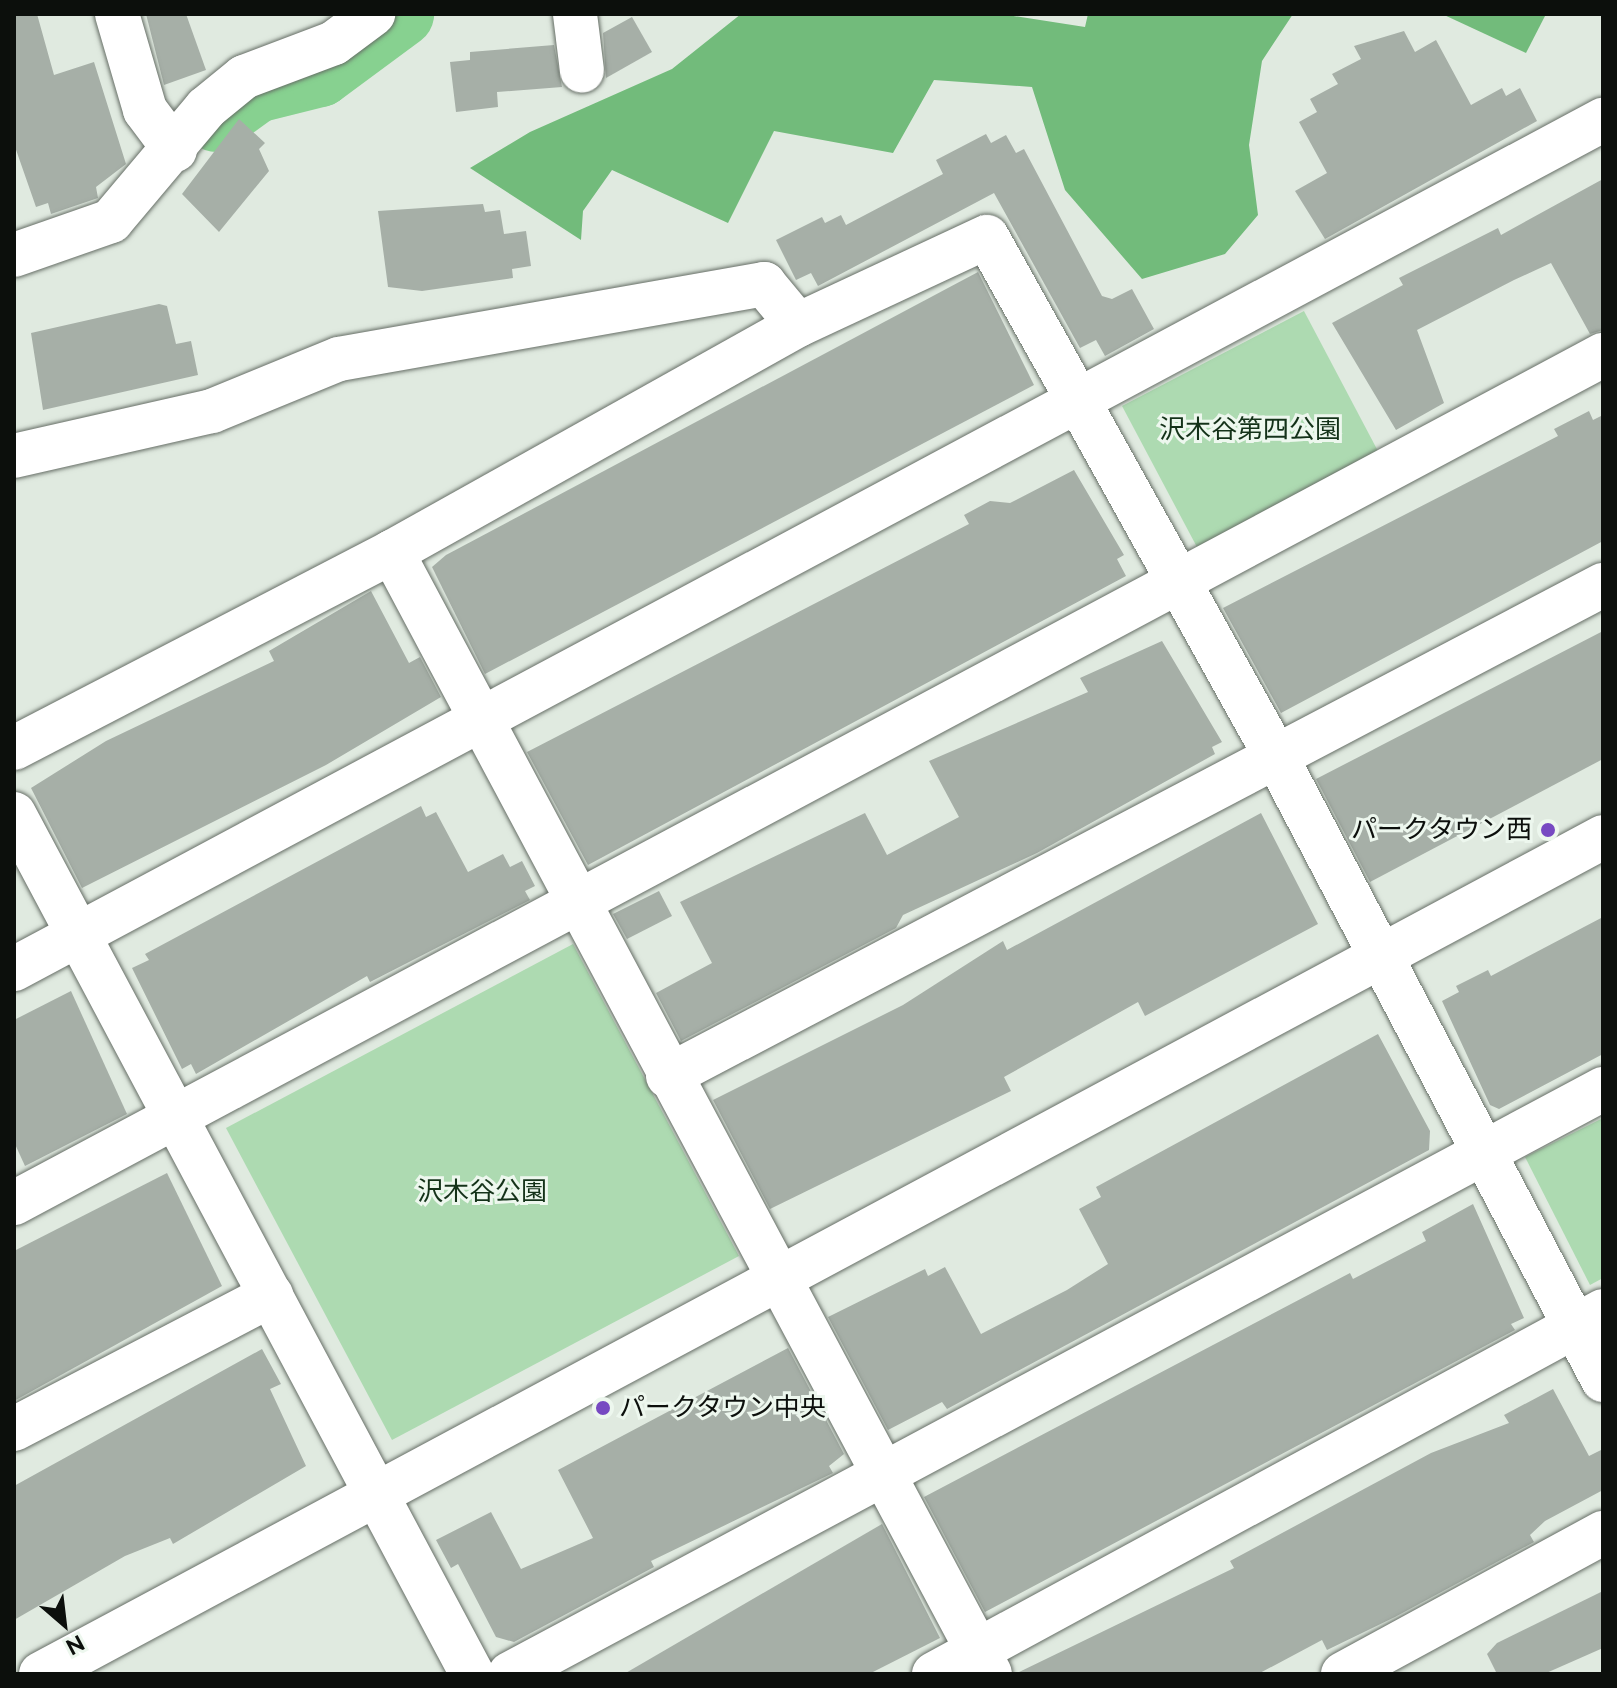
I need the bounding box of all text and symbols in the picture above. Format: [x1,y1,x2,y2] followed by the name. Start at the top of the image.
[1159,414,1341,446] park label: 沢木谷第四公園
[1350,814,1532,846] place label: パークタウン西
[1539,821,1557,839] marker: パークタウン西
[417,1176,547,1208] park label: 沢木谷公園
[619,1392,827,1424] place label: パークタウン中央
[594,1399,612,1417] marker: パークタウン中央
[24,1584,104,1664] north arrow
[62,1630,89,1661] text: N

